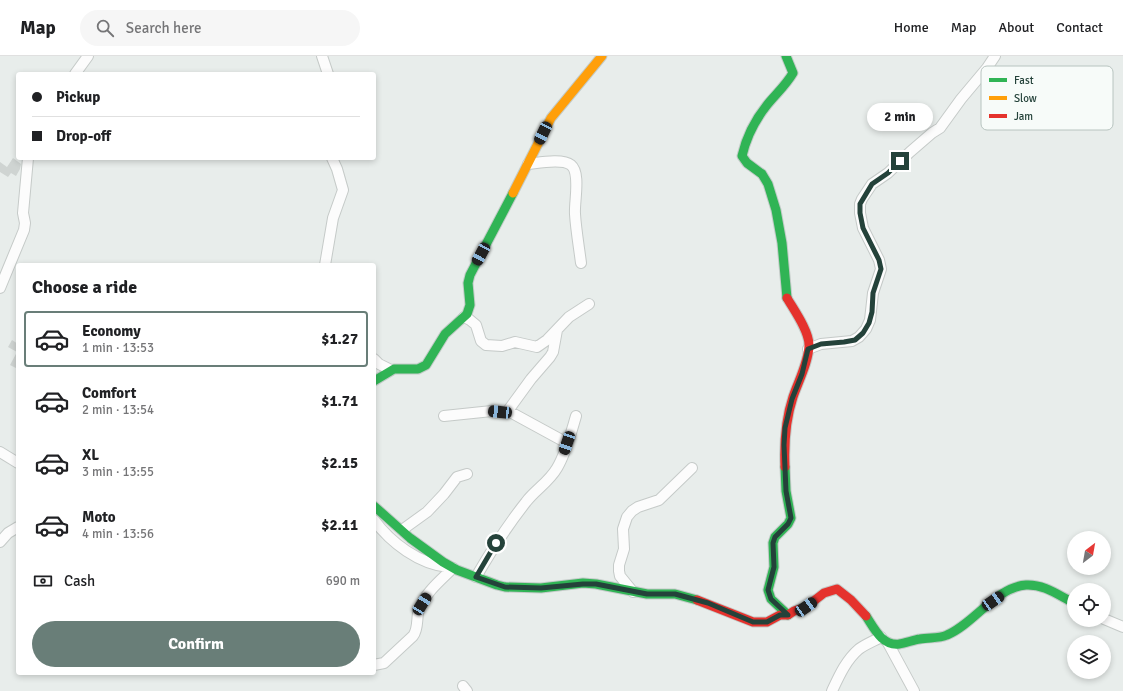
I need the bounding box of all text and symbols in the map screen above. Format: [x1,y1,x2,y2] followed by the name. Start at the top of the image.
[80,10,360,46] search box
[20,16,56,40] text: Map
[94,17,116,39] icon: search
[126,19,201,37] text: Search here
[894,19,929,36] text: Home
[951,19,976,36] text: Map
[998,19,1034,36] text: About
[1056,19,1103,36] text: Contact
[981,66,1113,130] legend
[1014,74,1034,87] text: Fast
[56,88,100,106] text: Pickup
[1014,92,1037,105] text: Slow
[867,103,933,131] callout: 2 min
[884,109,916,125] text: 2 min
[1014,110,1033,123] text: Jam
[532,120,554,146] car
[56,127,111,145] text: Drop-off
[891,152,909,170] route end
[470,241,492,267] car
[32,276,137,298] text: Choose a ride
[34,321,70,357] icon: car
[82,322,141,340] text: Economy
[321,330,358,348] text: $1.27
[82,340,154,356] text: 1 min · 13:53
[34,383,70,419] icon: car
[82,384,136,402] text: Comfort
[321,392,358,410] text: $1.71
[82,402,154,418] text: 2 min · 13:54
[487,405,513,419] car
[557,430,577,456] car
[34,445,70,481] icon: car
[82,446,99,464] text: XL
[321,454,358,472] text: $2.15
[82,464,154,480] text: 3 min · 13:55
[34,507,70,543] icon: car
[82,508,116,526] text: Moto
[321,516,358,534] text: $2.11
[82,526,154,542] text: 4 min · 13:56
[1067,531,1111,575] north arrow
[1067,531,1111,679] map controls
[487,534,505,552] route start
[32,570,54,592] icon: cash
[64,572,95,590] text: Cash
[326,573,360,589] text: 690 m
[1067,583,1111,627] button: locate
[980,589,1006,613] car
[411,591,433,617] car
[793,595,819,619] car
[32,621,360,667] button: Confirm
[1067,635,1111,679] button: layers

